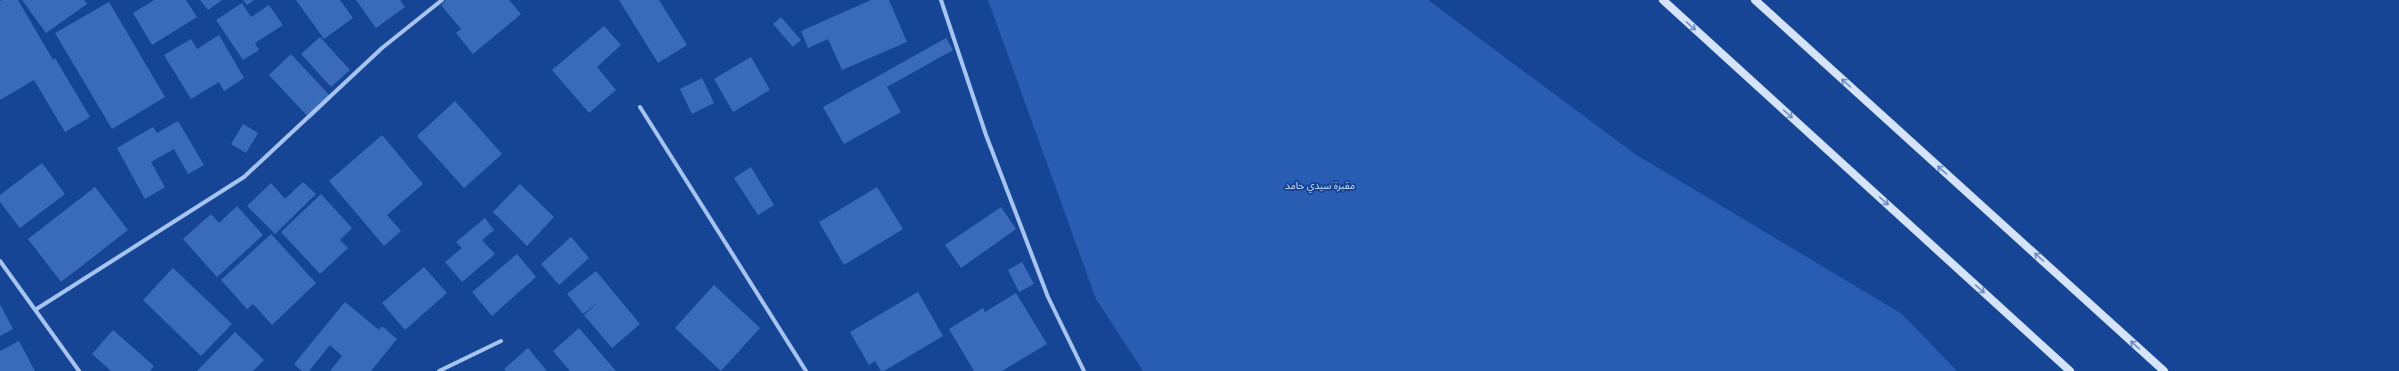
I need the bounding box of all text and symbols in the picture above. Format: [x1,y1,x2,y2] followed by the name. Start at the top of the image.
[1686,22,1697,31] one-way arrow
[1841,78,1851,87] one-way arrow
[1782,109,1793,118] one-way arrow
[1938,166,1948,175] one-way arrow
[1285,180,1355,193] park label: مقبرة سيدي حامد
[1879,196,1889,206] one-way arrow
[2033,253,2044,262] one-way arrow
[1975,284,1985,293] one-way arrow
[2130,340,2140,349] one-way arrow

